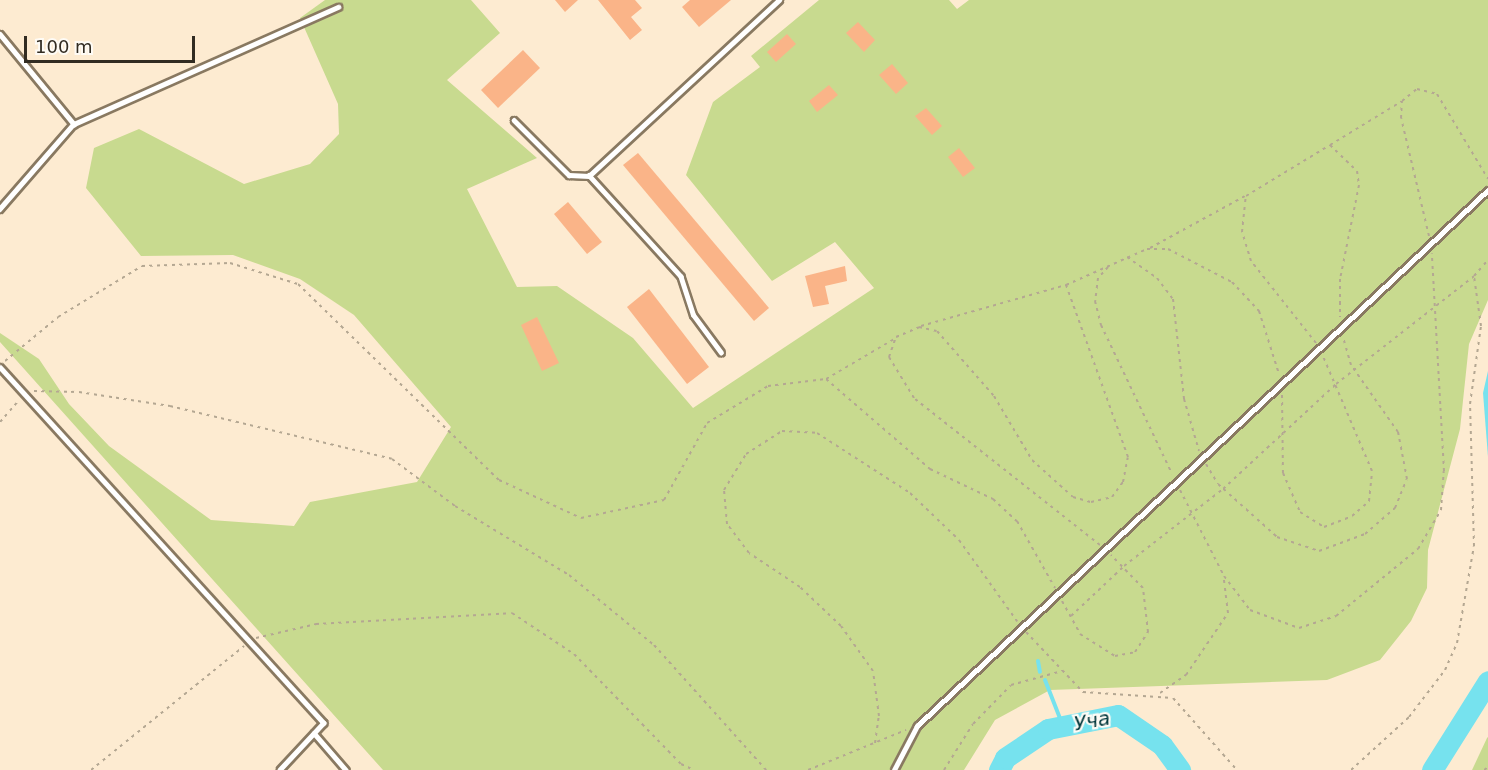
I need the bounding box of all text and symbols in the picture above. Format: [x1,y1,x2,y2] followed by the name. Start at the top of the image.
[27,24,198,62] scale bar
[35,36,93,57] text: 100 m
[1072,706,1112,736] water label: Уча

